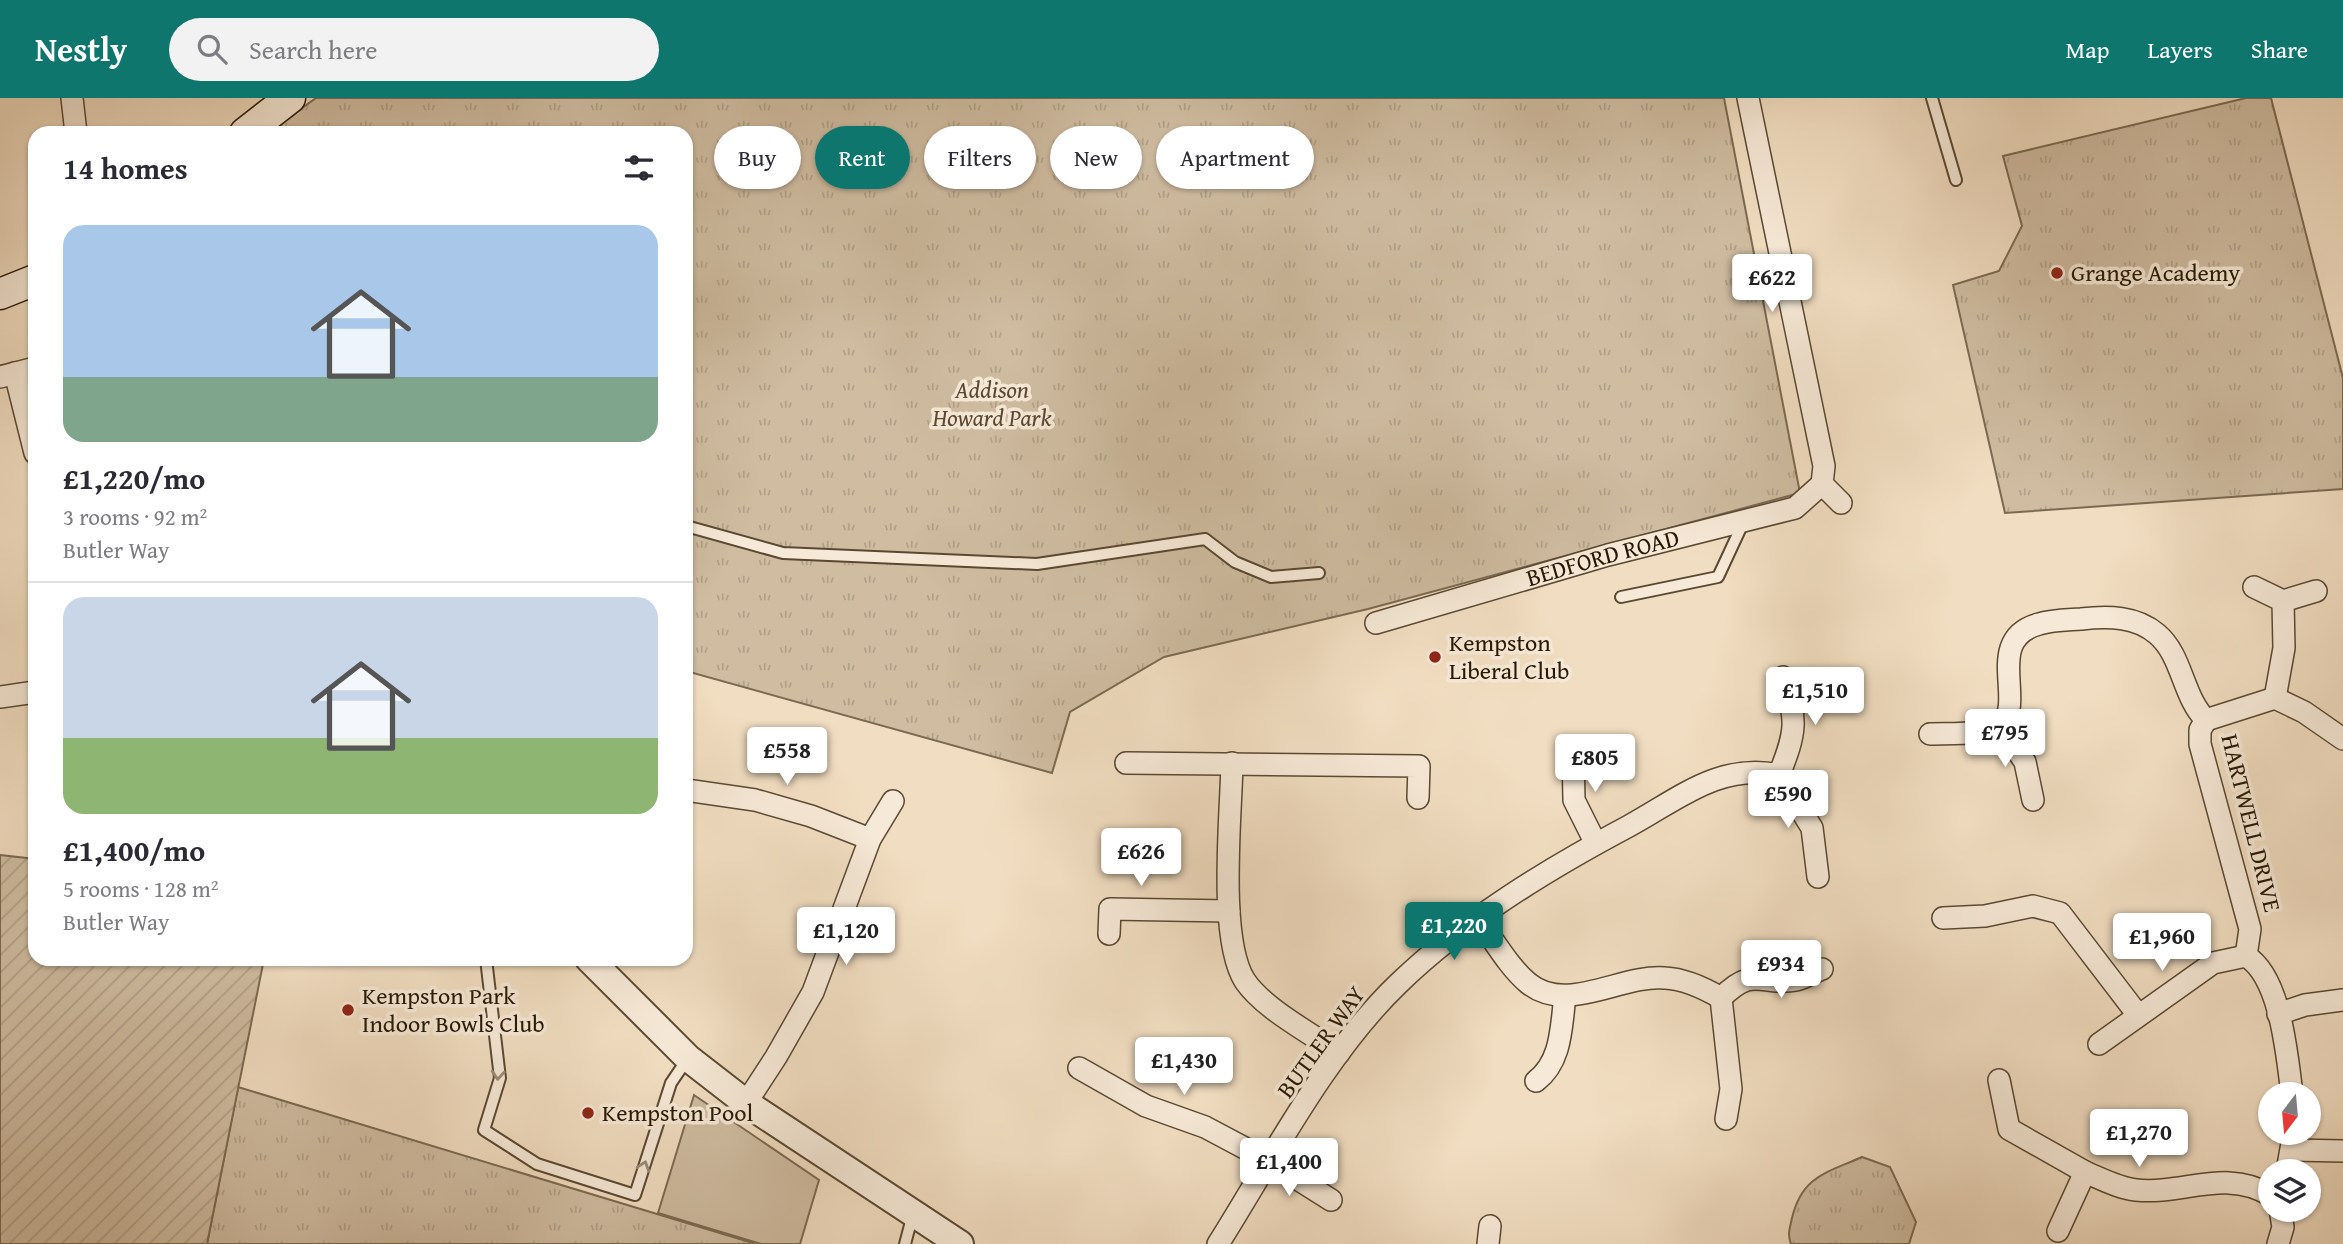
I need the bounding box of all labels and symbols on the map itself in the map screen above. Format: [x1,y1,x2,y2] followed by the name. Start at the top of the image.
[1731,254,1813,314] pin: £622
[2071,255,2240,290] place label: Grange Academy
[2049,265,2065,281] marker: Grange Academy
[932,372,1051,435] park label: Addison Howard Park
[1522,520,1683,595] street label: BEDFORD ROAD
[1449,625,1569,688] place label: Kempston Liberal Club
[1427,649,1443,665] marker: Kempston Liberal Club
[1758,668,1872,727] pin: £1,510
[1964,710,2046,769] pin: £795
[746,728,828,787] pin: £558
[2212,730,2290,915] street label: HARTWELL DRIVE
[1554,734,1636,794] pin: £805
[1747,770,1829,830] pin: £590
[1100,828,1182,888] pin: £626
[1397,902,1511,962] pin: £1,220
[789,908,903,967] pin: £1,120
[2105,914,2219,973] pin: £1,960
[1740,940,1822,1000] pin: £934
[362,978,545,1041] place label: Kempston Park Indoor Bowls Club
[1268,978,1373,1105] street label: BUTLER WAY
[340,1002,356,1018] marker: Kempston Park Indoor Bowls Club
[1127,1038,1241,1097] pin: £1,430
[490,1070,505,1081] one-way arrow
[2258,1082,2320,1144] north arrow
[602,1095,753,1130] place label: Kempston Pool
[580,1105,596,1121] marker: Kempston Pool
[2082,1110,2196,1169] pin: £1,270
[1232,1138,1346,1198] pin: £1,400
[636,1161,650,1173] one-way arrow

